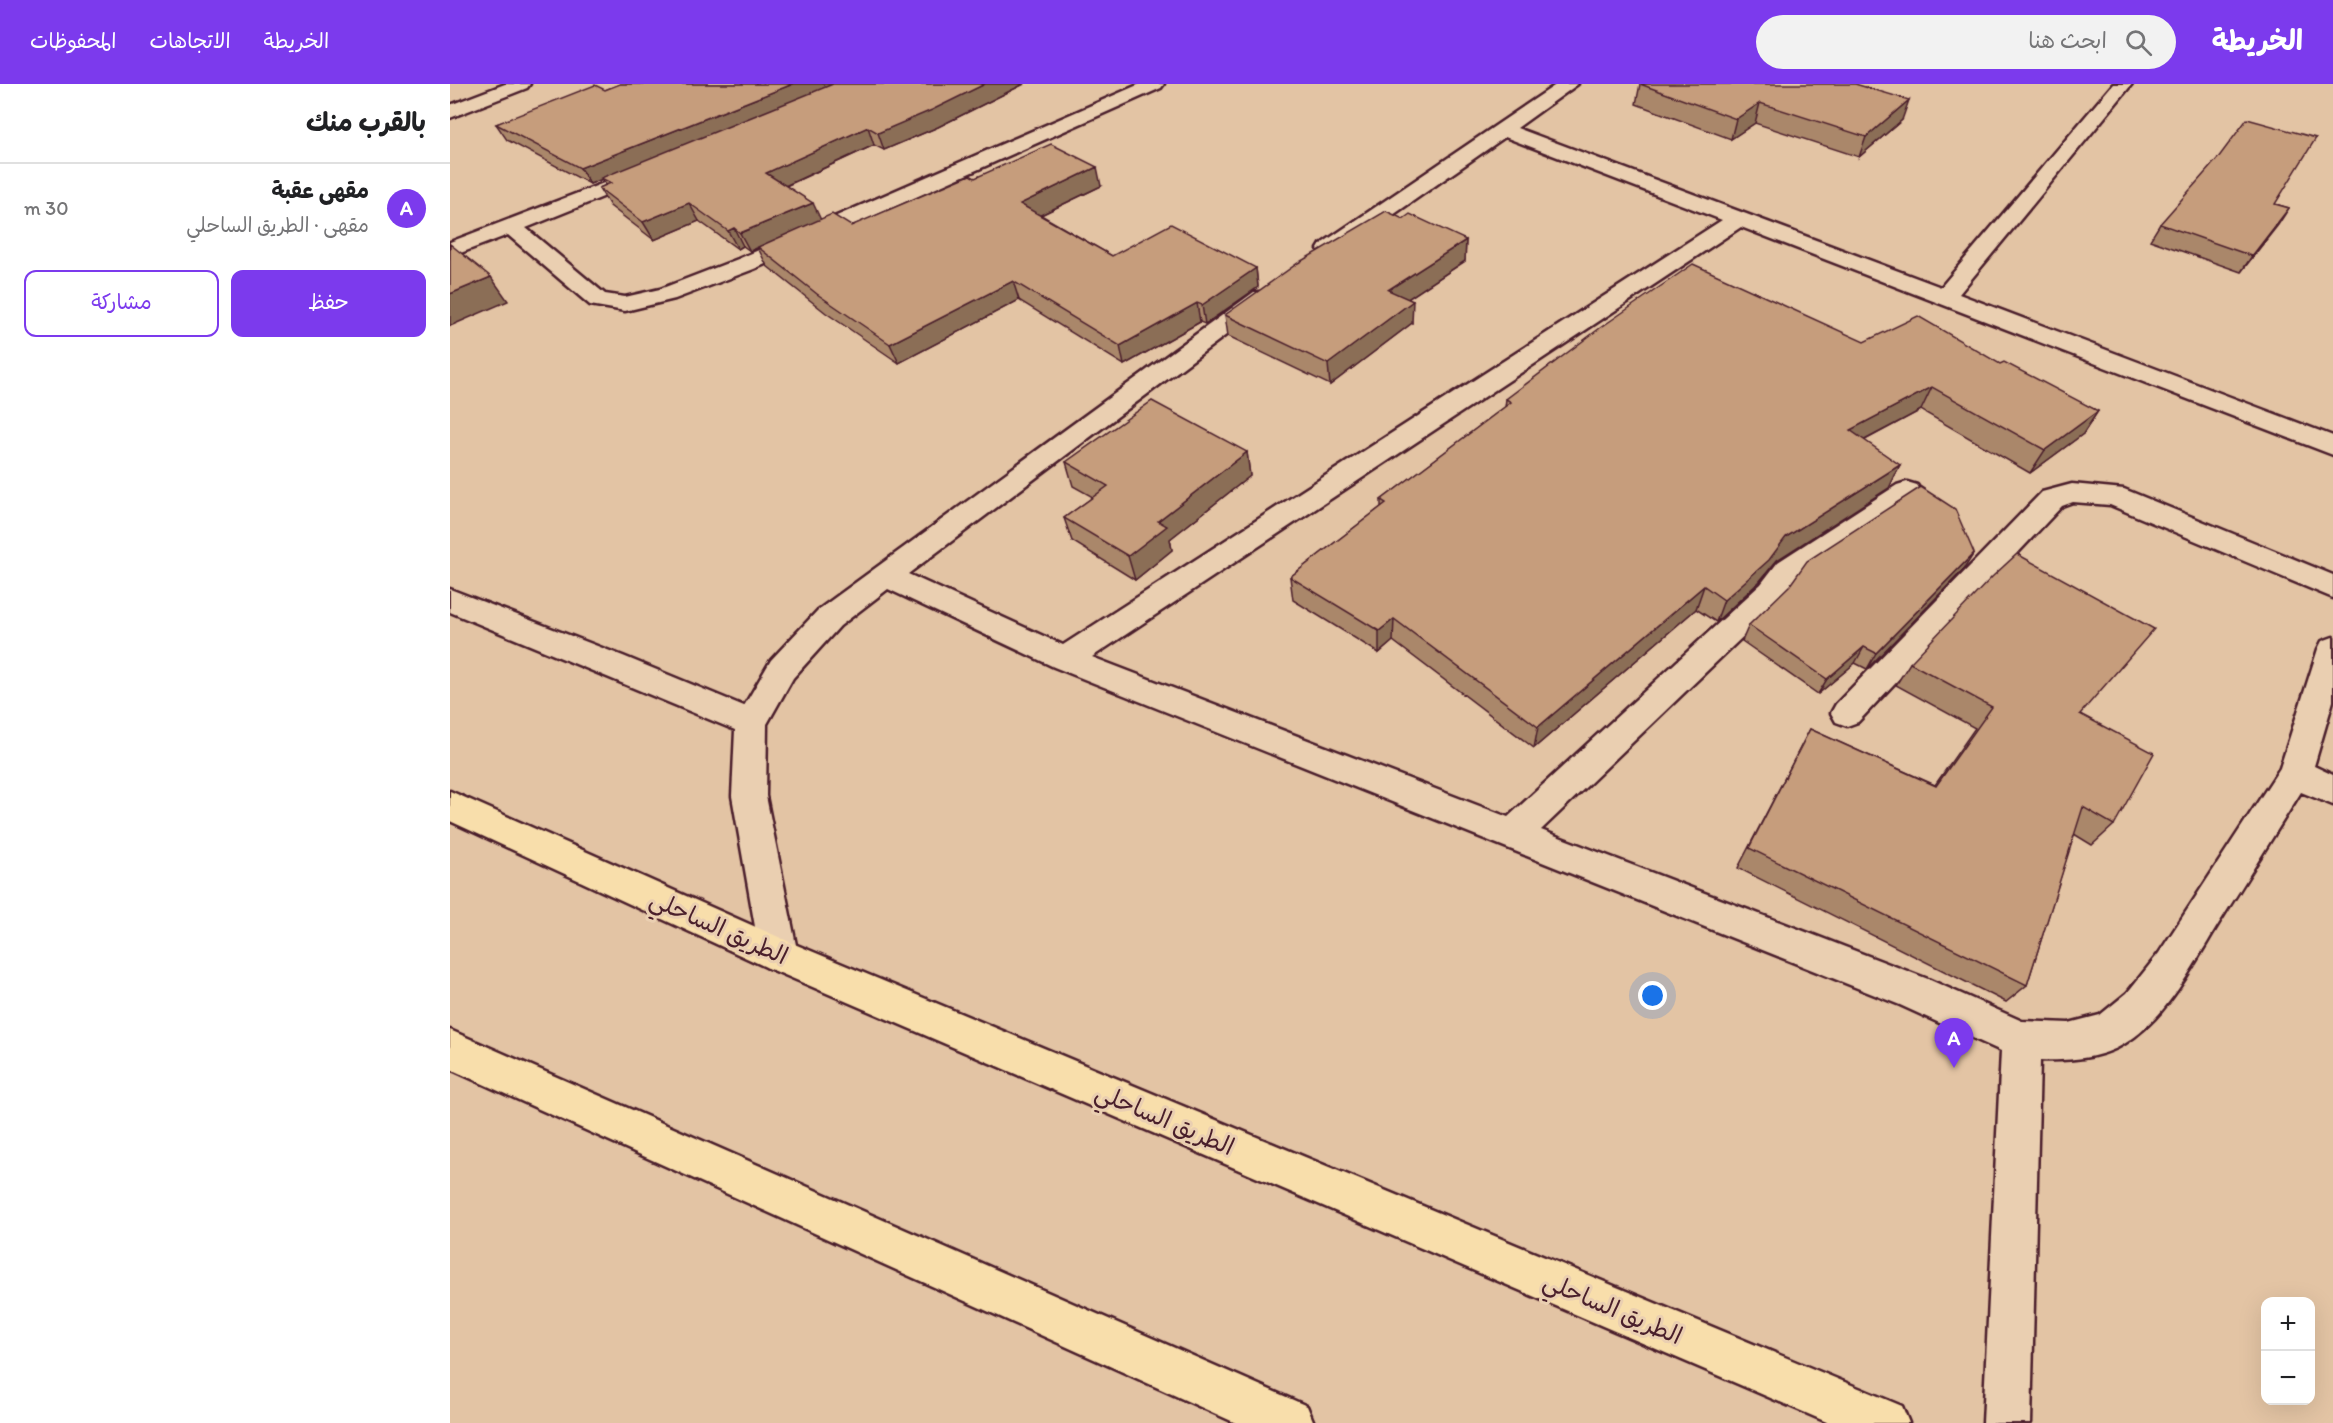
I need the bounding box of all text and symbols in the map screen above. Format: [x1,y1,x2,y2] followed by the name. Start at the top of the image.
[1756,15,2176,69] search box
[2212,23,2303,57] text: الخريطة
[2122,26,2155,59] icon: search
[2028,27,2107,54] text: ابحث هنا
[30,28,116,53] text: المحفوظات
[149,28,231,53] text: الاتجاهات
[264,28,329,53] text: الخريطة
[306,106,426,138] text: بالقرب منك
[271,177,369,204] text: مقهى عقبة
[24,196,69,220] text: 30 m
[400,196,413,220] text: A
[186,213,369,237] text: مقهى · الطريق الساحلي
[24,270,219,337] button: مشاركة
[231,270,426,337] button: حفظ
[643,884,792,977] street label: الطريق الساحلي
[1638,981,1667,1010] your location
[1934,1018,1974,1068] pin: A
[1089,1077,1239,1168] street label: الطريق الساحلي
[1537,1266,1687,1357] street label: الطريق الساحلي
[2261,1297,2315,1405] map controls
[2261,1297,2315,1351] button: +
[2261,1351,2315,1405] button: −

